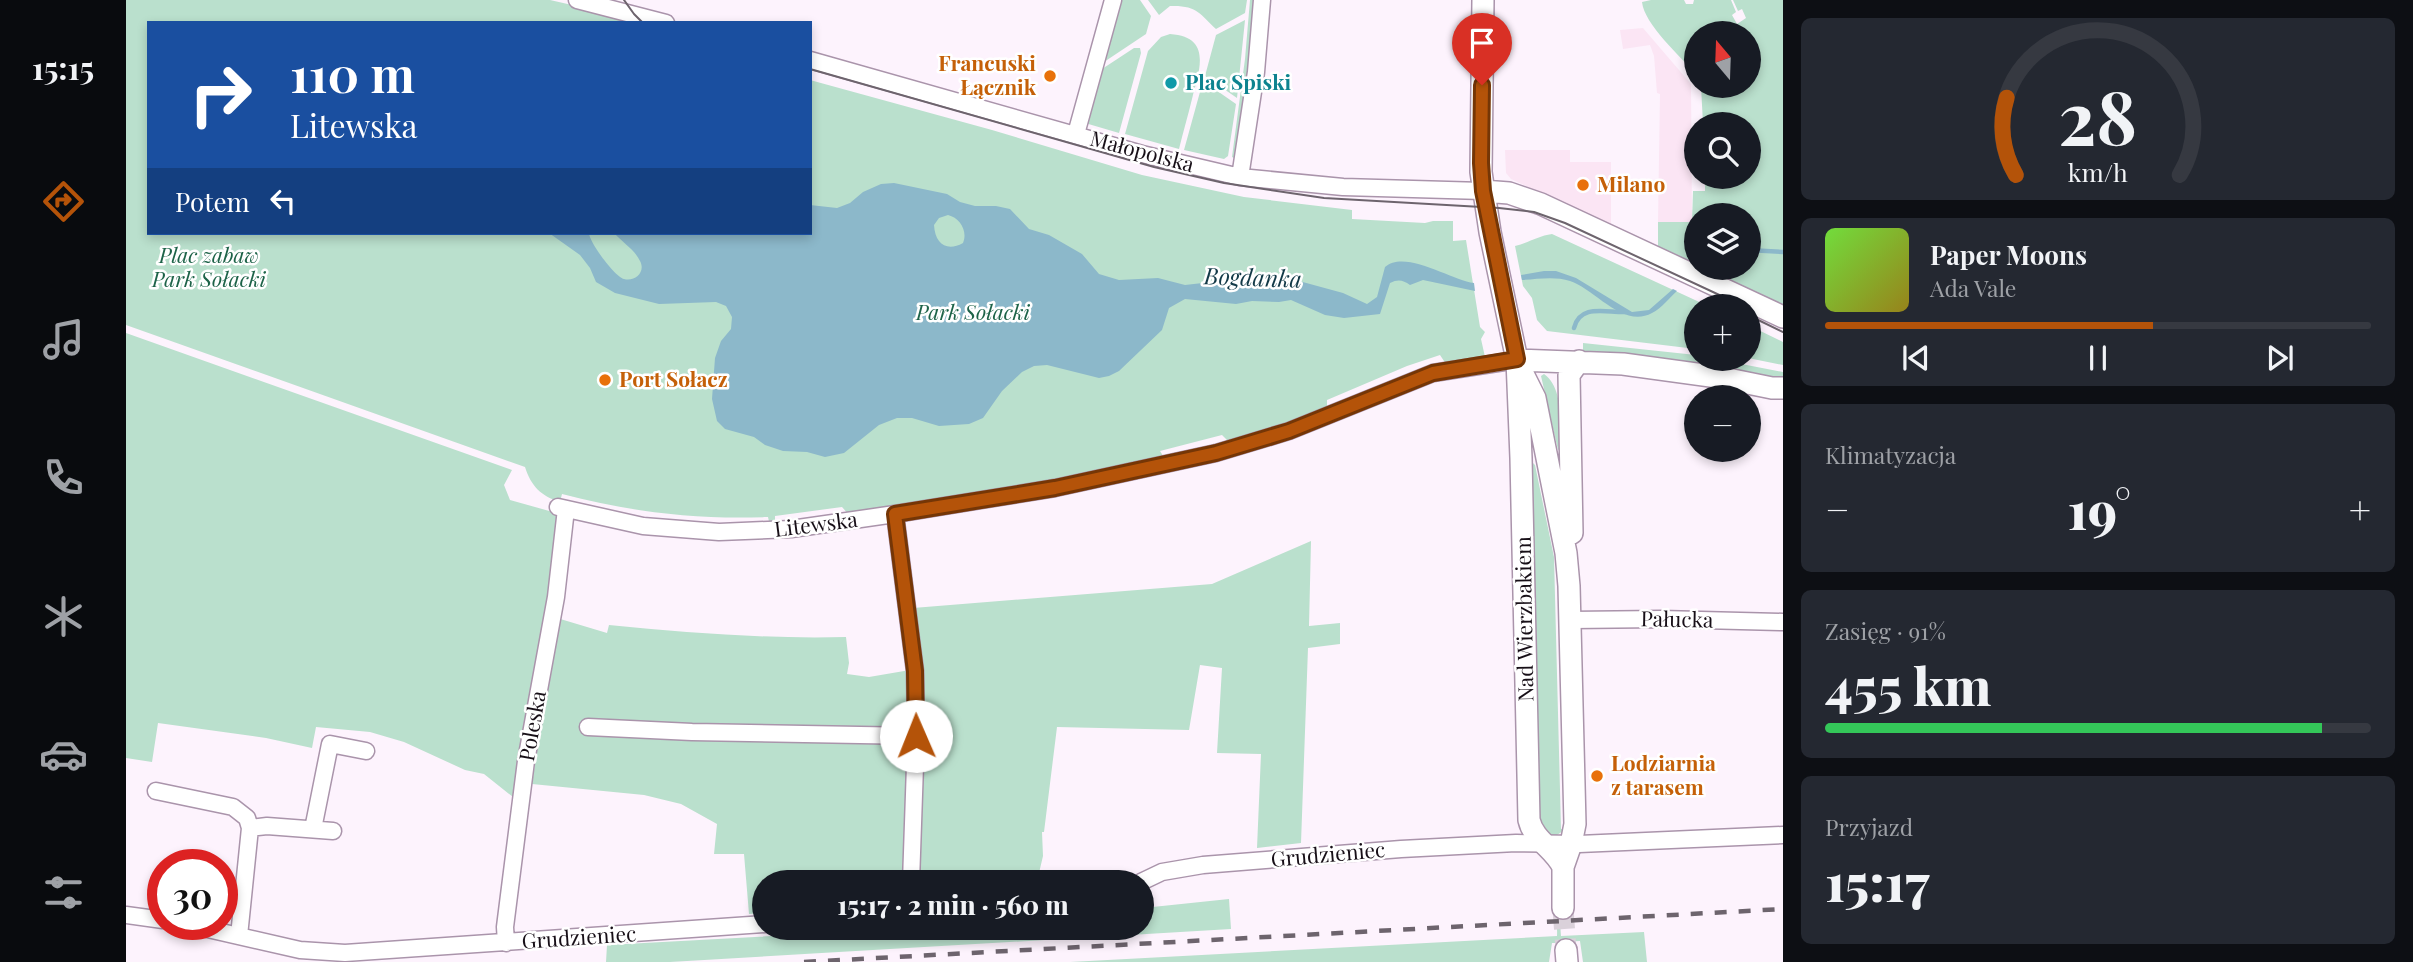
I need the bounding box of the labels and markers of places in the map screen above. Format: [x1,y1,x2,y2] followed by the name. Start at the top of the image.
[1452,13,1512,85] pin
[938,48,1037,100] place label: Francuski Łącznik
[1185,67,1291,95] place label: Plac Spiski
[1042,68,1058,84] marker: Francuski Łącznik
[1163,75,1179,91] marker: Plac Spiski
[1597,169,1665,197] place label: Milano
[1575,177,1591,193] marker: Milano
[619,364,728,392] place label: Port Sołacz
[597,372,613,388] marker: Port Sołacz
[1611,748,1716,800] place label: Lodziarnia z tarasem
[1589,768,1605,784] marker: Lodziarnia z tarasem

